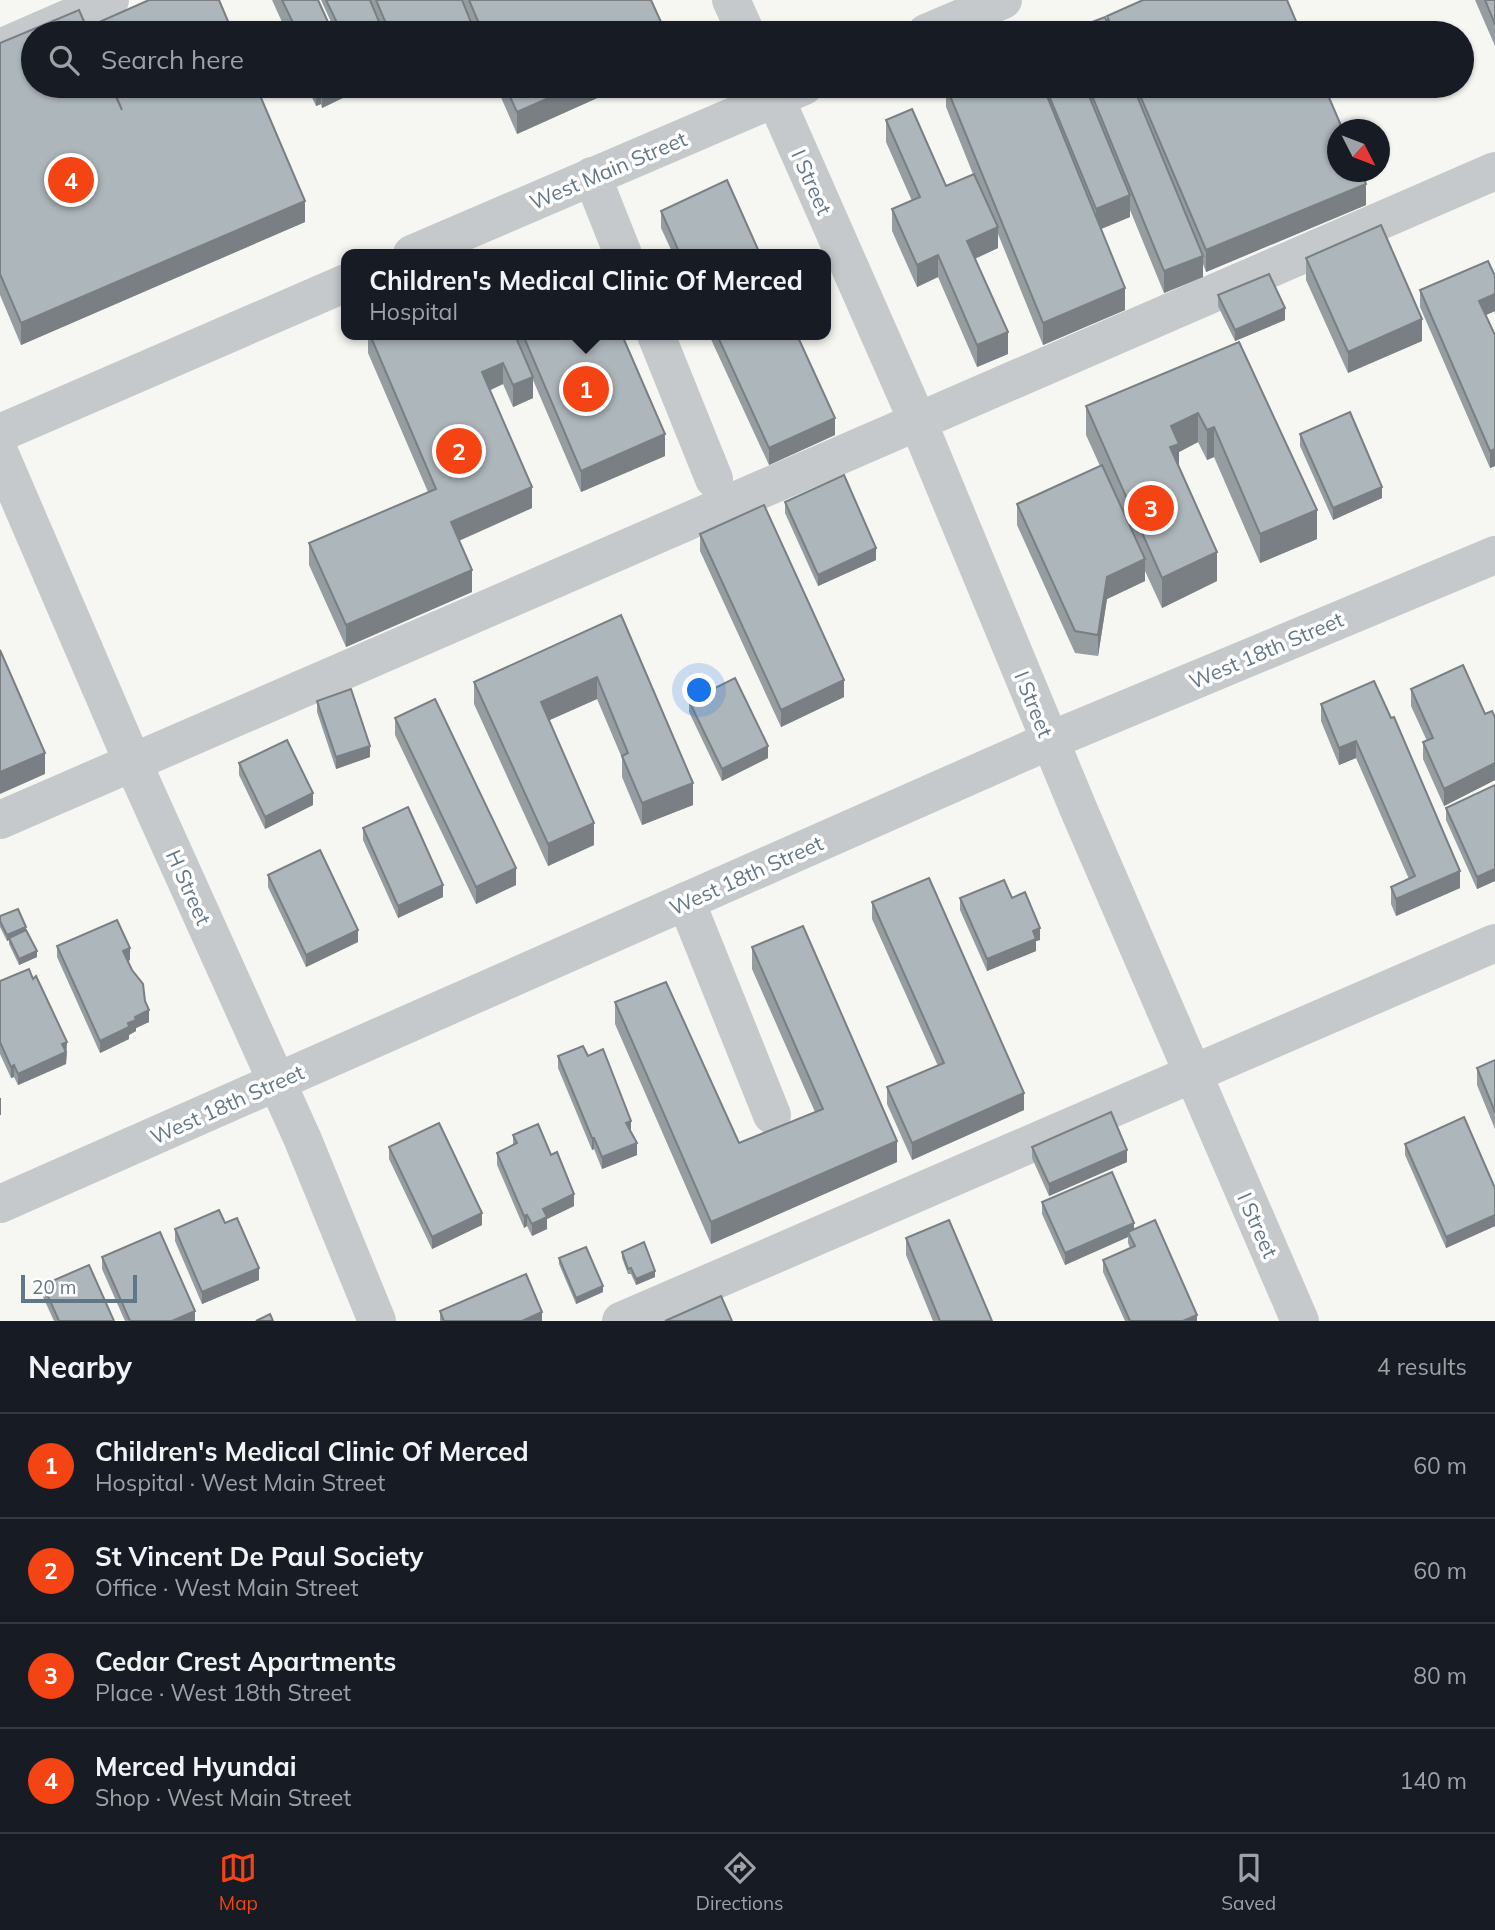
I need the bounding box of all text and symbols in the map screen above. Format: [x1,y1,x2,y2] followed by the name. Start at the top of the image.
[21,21,1474,98] search box
[45,41,83,79] icon: search
[101,43,244,76] text: Search here
[1327,119,1390,182] north arrow
[526,125,690,215] street label: West Main Street
[786,145,838,219] street label: I Street
[48,154,94,206] pin: 4
[341,249,831,340] popup
[369,264,803,297] text: Children's Medical Clinic Of Merced
[369,297,458,326] text: Hospital
[563,363,609,415] pin: 1
[436,425,482,477] pin: 2
[1128,482,1174,534] pin: 3
[1185,606,1347,694] street label: West 18th Street
[1009,667,1059,741] street label: I Street
[682,673,716,707] your location
[665,830,827,920] street label: West 18th Street
[161,845,217,929] street label: H Street
[146,1059,308,1149] street label: West 18th Street
[1232,1188,1284,1262] street label: I Street
[21,1272,136,1304] scale bar
[32,1275,76,1299] text: 20 m
[28,1348,132,1386] text: Nearby
[1377,1352,1467,1381] text: 4 results
[95,1435,529,1468] text: Children's Medical Clinic Of Merced
[44,1451,58,1480] text: 1
[1413,1451,1467,1480] text: 60 m
[95,1468,385,1497] text: Hospital · West Main Street
[95,1540,423,1573] text: St Vincent De Paul Society
[44,1556,58,1585] text: 2
[1413,1556,1467,1585] text: 60 m
[95,1573,359,1602] text: Office · West Main Street
[95,1645,396,1678] text: Cedar Crest Apartments
[44,1661,58,1690] text: 3
[1413,1661,1467,1690] text: 80 m
[95,1678,351,1707] text: Place · West 18th Street
[95,1750,297,1783] text: Merced Hyundai
[44,1766,58,1795] text: 4
[1399,1766,1467,1795] text: 140 m
[95,1783,351,1812] text: Shop · West Main Street
[219,1849,258,1915] tab: Map
[696,1849,784,1915] tab: Directions
[1221,1849,1276,1915] tab: Saved

